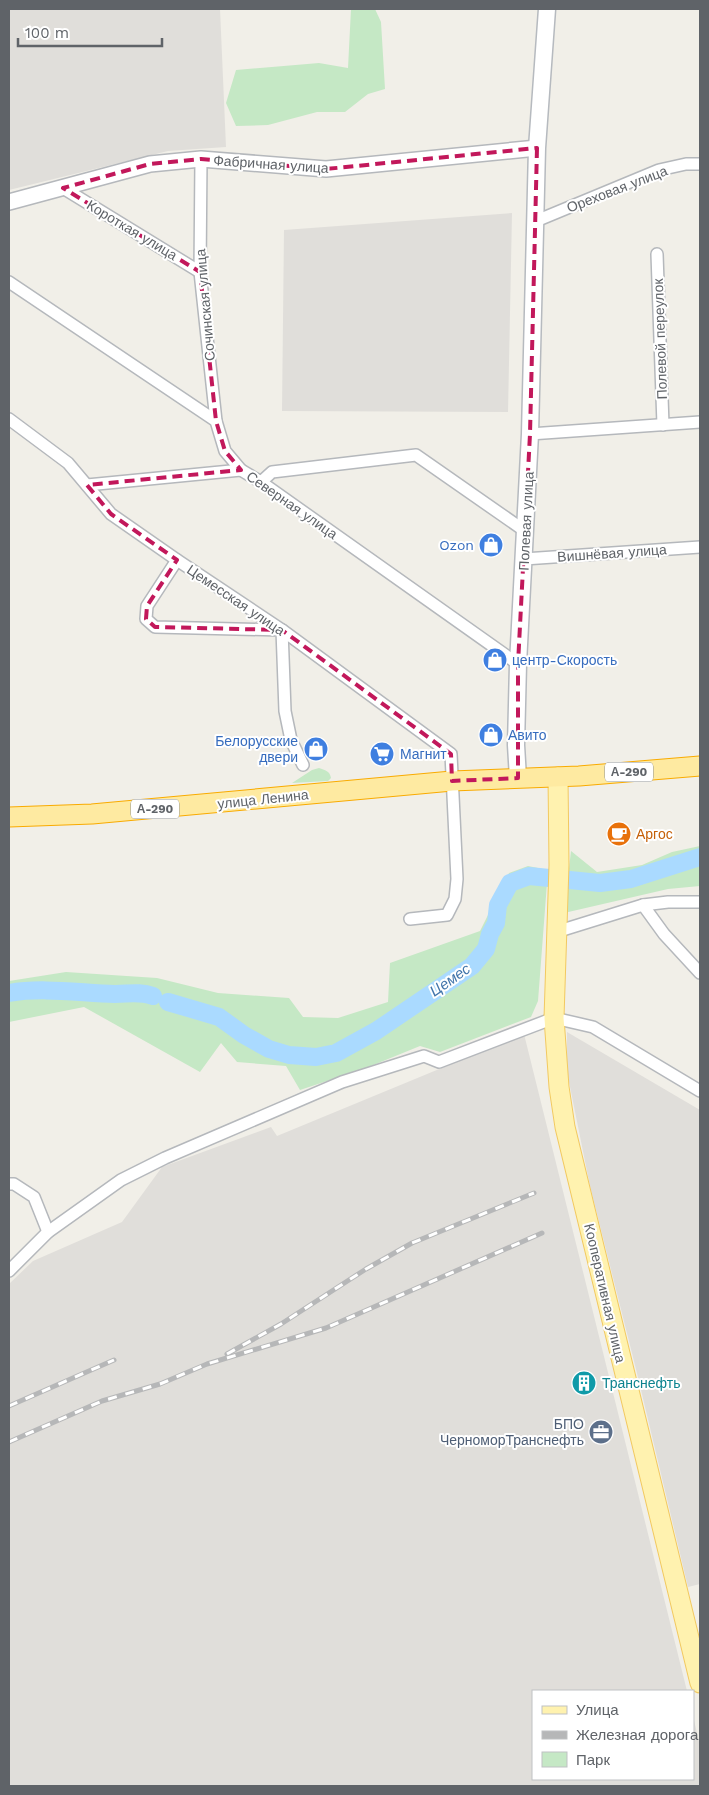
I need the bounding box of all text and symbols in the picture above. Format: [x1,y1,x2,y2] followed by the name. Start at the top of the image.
[18,15,161,47] scale bar
[25,24,69,42] text: 100 m
[213,152,329,176] street label: Фабричная улица
[564,162,670,216] street label: Ореховая улица
[84,197,180,263] street label: Короткая улица
[192,248,218,362] street label: Сочинская улица
[650,277,670,400] street label: Полевой переулок
[244,468,341,542] street label: Северная улица
[515,471,537,571] street label: Полевая улица
[478,532,504,558] shop icon: Ozon
[439,537,474,553] place label: Ozon
[557,541,668,565] street label: Вишнёвая улица
[184,561,288,639] street label: Цемесская улица
[482,647,508,673] shop icon: центр-Скорость
[512,652,617,668] place label: центр-Скорость
[478,722,504,748] shop icon: Авито
[508,727,547,743] place label: Авито
[215,733,298,765] place label: Белорусские двери
[303,736,329,762] shop icon: Белорусские двери
[369,741,395,767] supermarket icon: Магнит
[400,746,447,762] place label: Магнит
[605,762,653,782] road number: А-290
[217,786,309,812] street label: улица Ленина
[131,800,179,819] road number: А-290
[606,821,632,847] cafe icon: Аргос
[636,826,673,842] place label: Аргос
[426,959,474,1000] water label: Цемес
[581,1222,629,1364] street label: Кооперативная улица
[571,1370,597,1396] building icon: Транснефть
[602,1375,681,1391] place label: Транснефть
[440,1416,584,1448] place label: БПО ЧерноморТранснефть
[588,1419,614,1445] office icon: БПО ЧерноморТранснефть
[532,1690,694,1780] legend
[576,1701,619,1719] text: Улица
[576,1726,699,1744] text: Железная дорога
[576,1751,610,1769] text: Парк

